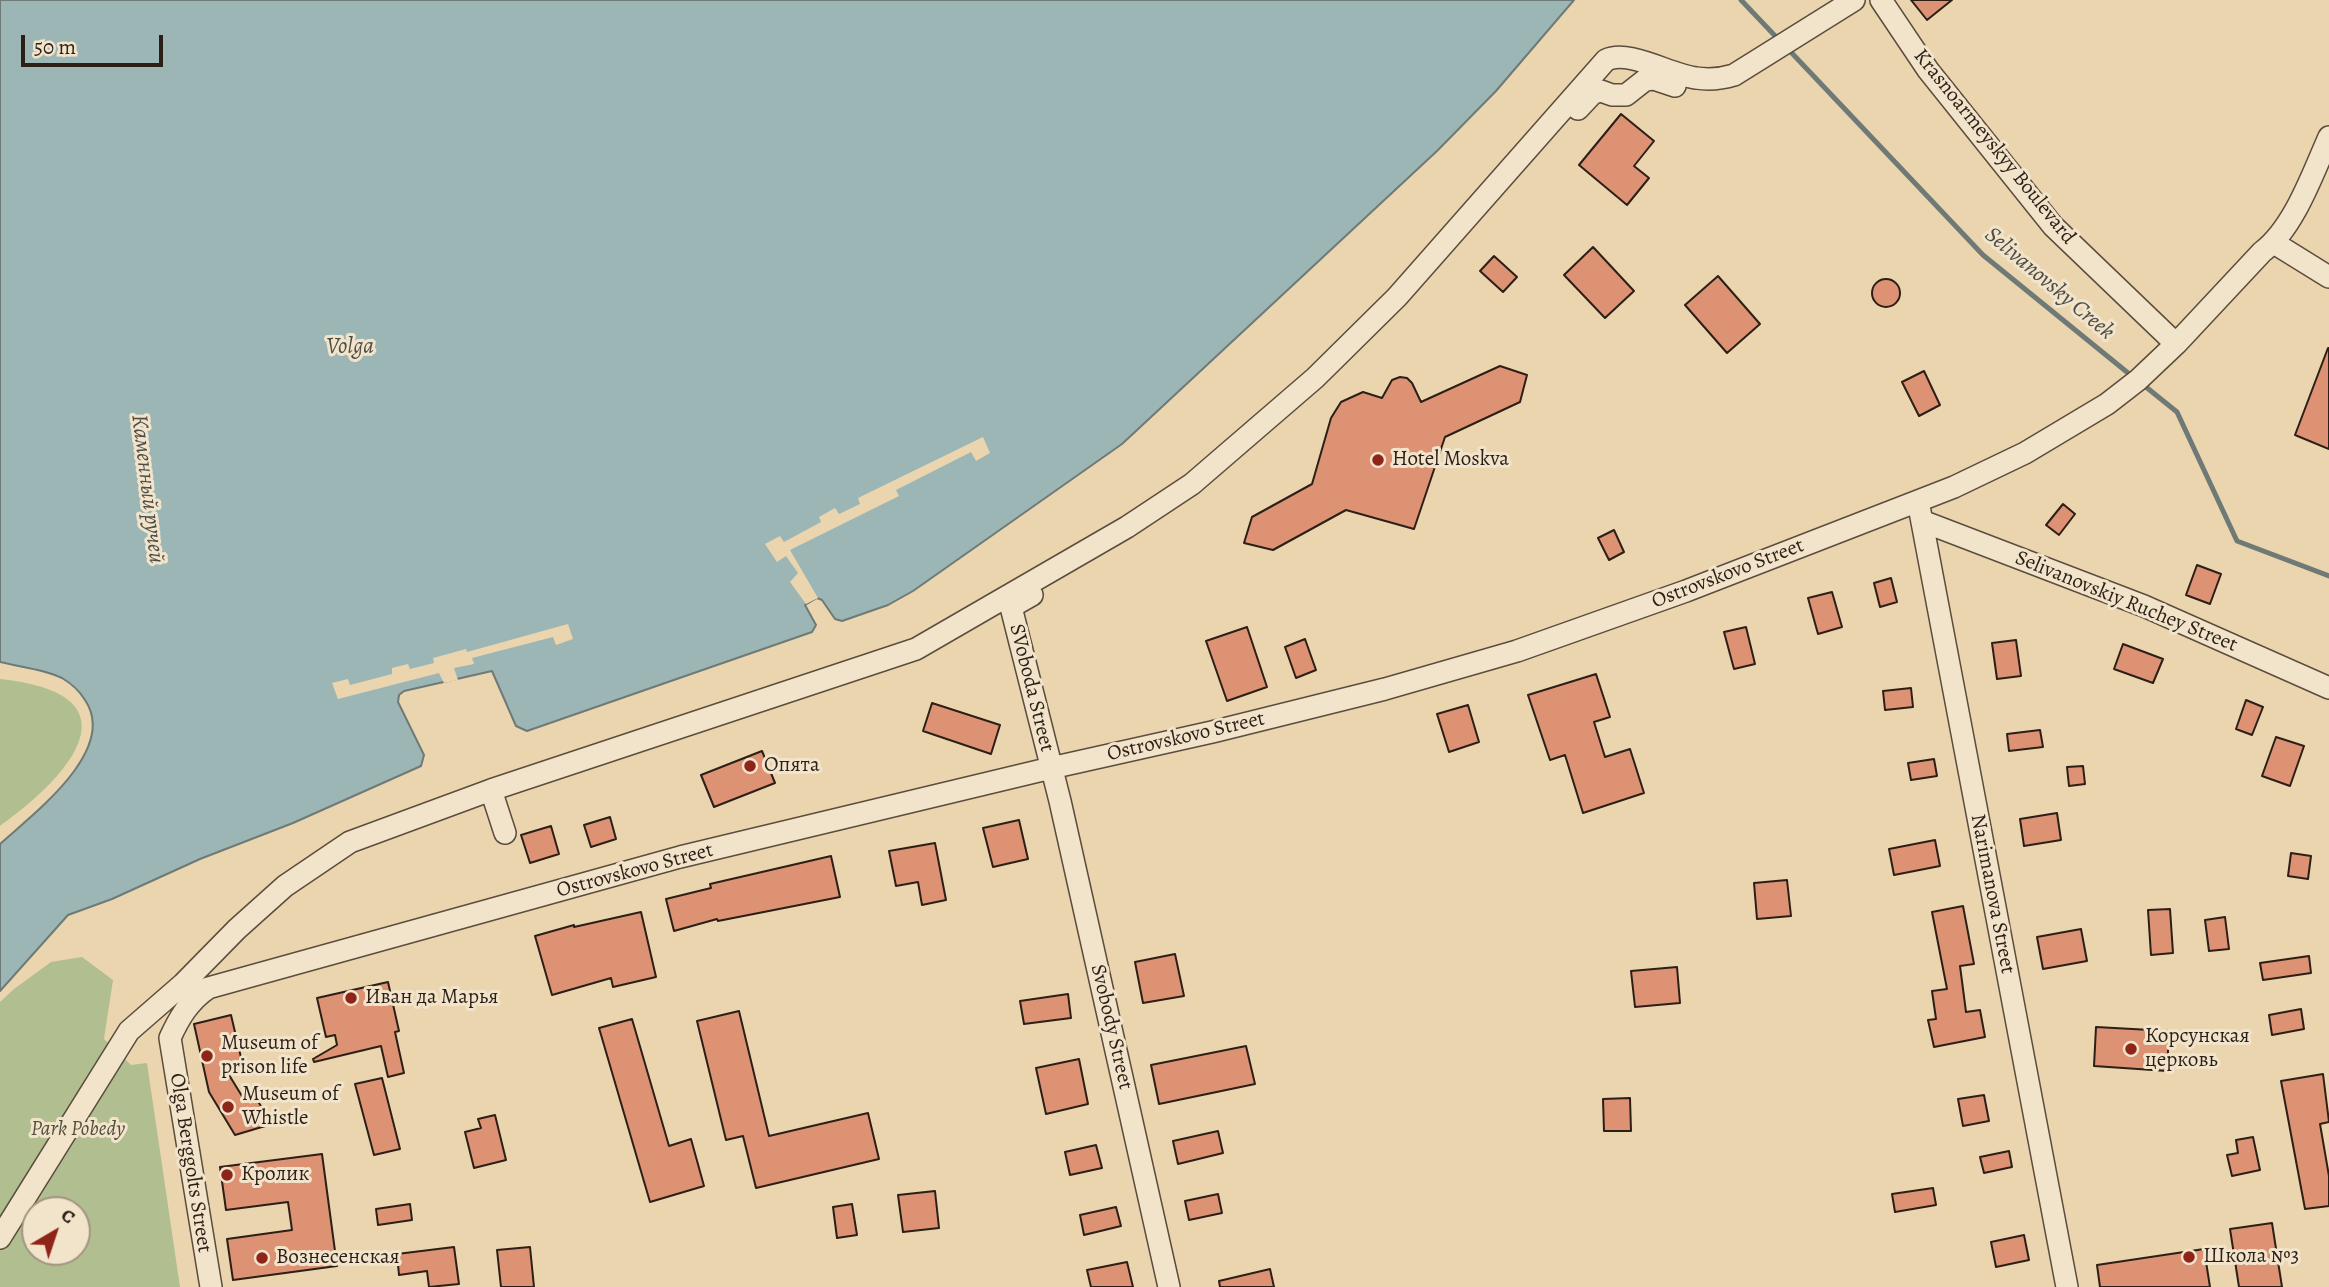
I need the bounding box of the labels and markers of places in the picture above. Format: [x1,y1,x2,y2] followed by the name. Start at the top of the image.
[1392,447,1509,473] place label: Hotel Moskva
[1370,452,1386,468] marker: Hotel Moskva
[764,753,820,779] place label: Опята
[742,758,758,774] marker: Опята
[365,985,498,1011] place label: Иван да Марья
[343,990,359,1006] marker: Иван да Марья
[2145,1024,2250,1074] place label: Корсунская церковь
[221,1031,318,1081] place label: Museum of prison life
[2123,1041,2139,1057] marker: Корсунская церковь
[199,1048,215,1064] marker: Museum of prison life
[242,1082,339,1132] place label: Museum of Whistle
[220,1099,236,1115] marker: Museum of Whistle
[241,1162,309,1188] place label: Кролик
[219,1167,235,1183] marker: Кролик
[2203,1244,2299,1270] place label: Школа №3
[276,1245,400,1271] place label: Вознесенская
[2181,1249,2197,1265] marker: Школа №3
[254,1250,270,1266] marker: Вознесенская

